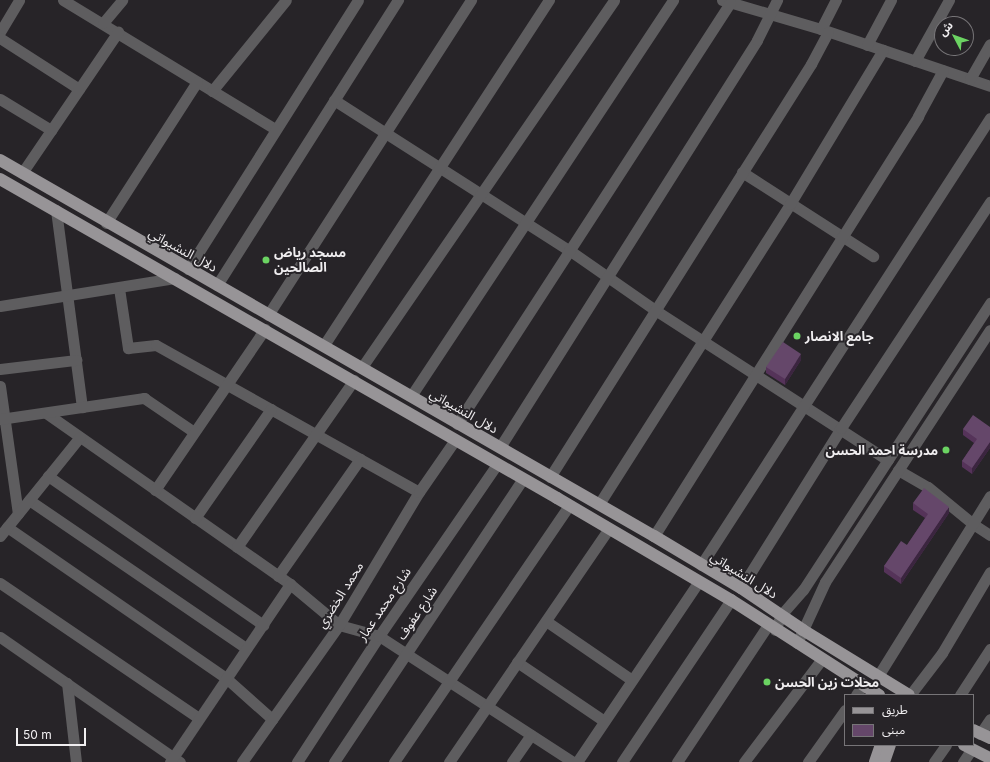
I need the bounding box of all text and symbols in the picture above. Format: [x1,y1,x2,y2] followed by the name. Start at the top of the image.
[934,16,974,56] north arrow
[935,19,956,39] text: ش
[146,225,220,275] street label: دلال النشيواتي
[274,245,346,276] place label: مسجد رياض الصالحين
[261,255,271,265] marker: مسجد رياض الصالحين
[805,328,874,344] place label: جامع الانصار
[792,331,802,341] marker: جامع الانصار
[427,385,501,437] street label: دلال النشيواتي
[825,442,938,458] place label: مدرسة احمد الحسن
[941,445,951,455] marker: مدرسة احمد الحسن
[708,548,780,602] street label: دلال النشيواتي
[313,559,367,631] street label: محمد الخضري
[354,564,414,644] street label: شارع محمد عمار
[394,583,440,643] street label: شارع عفوف
[775,674,879,690] place label: محلات زين الحسن
[762,677,772,687] marker: محلات زين الحسن
[844,694,974,746] legend
[882,702,908,717] text: طريق
[18,720,88,746] scale bar
[882,722,905,737] text: مبنى
[23,727,52,742] text: 50 m

